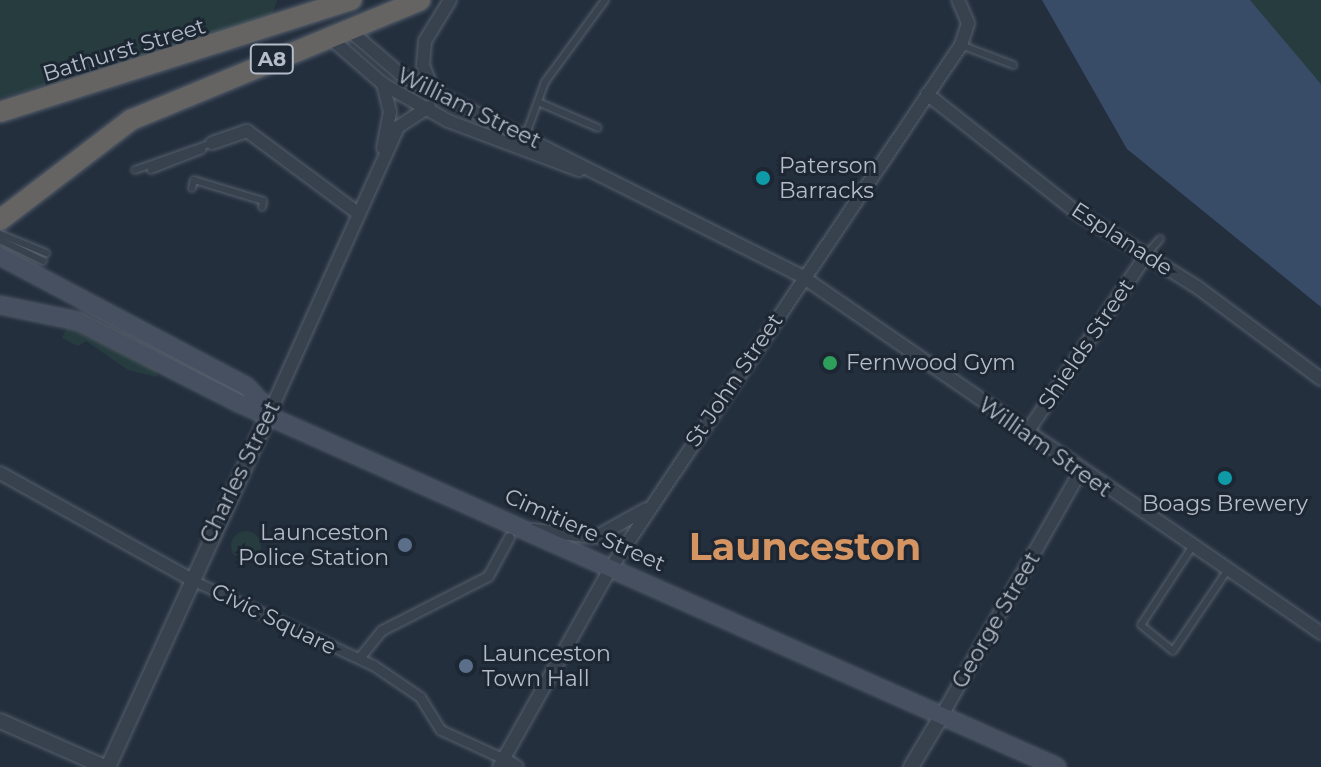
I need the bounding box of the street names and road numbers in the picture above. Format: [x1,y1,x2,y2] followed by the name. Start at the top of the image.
[39,13,209,87] street label: Bathurst Street
[248,43,296,75] road number: A8
[393,62,545,154] street label: William Street
[1067,197,1177,281] street label: Esplanade
[1033,274,1139,414] street label: Shields Street
[680,308,788,452] street label: St John Street
[973,391,1117,503] street label: William Street
[194,397,286,547] street label: Charles Street
[501,483,669,577] street label: Cimitiere Street
[946,547,1046,693] street label: George Street
[207,577,341,661] street label: Civic Square

